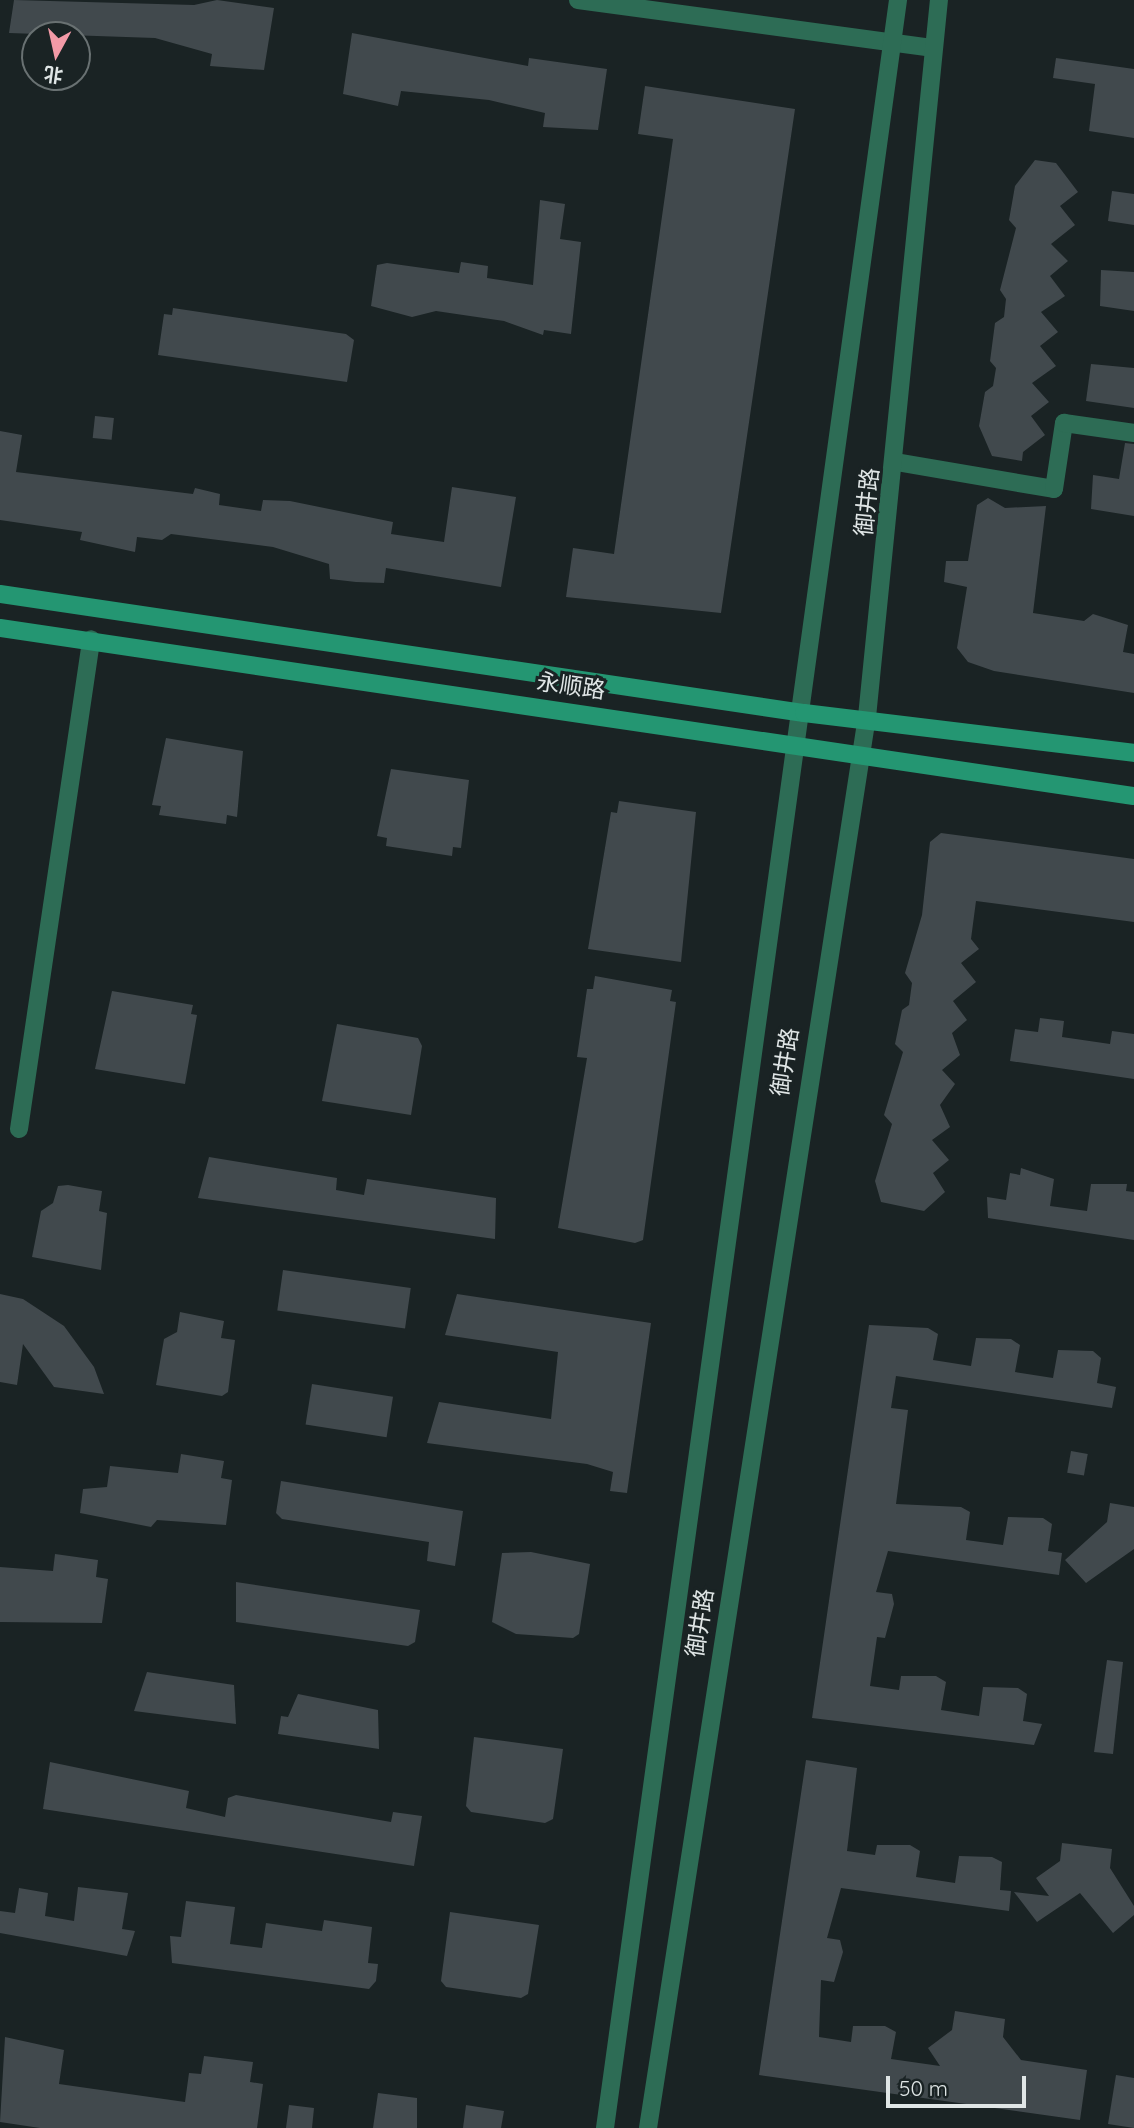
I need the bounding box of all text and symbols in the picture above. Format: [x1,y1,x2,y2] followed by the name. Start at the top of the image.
[21,21,91,91] north arrow
[42,62,64,88] text: 北
[850,466,884,538] street label: 御井路
[535,668,607,704] street label: 永顺路
[766,1026,804,1098] street label: 御井路
[681,1587,719,1659] street label: 御井路
[889,2062,1029,2106] scale bar
[899,2075,948,2101] text: 50 m

